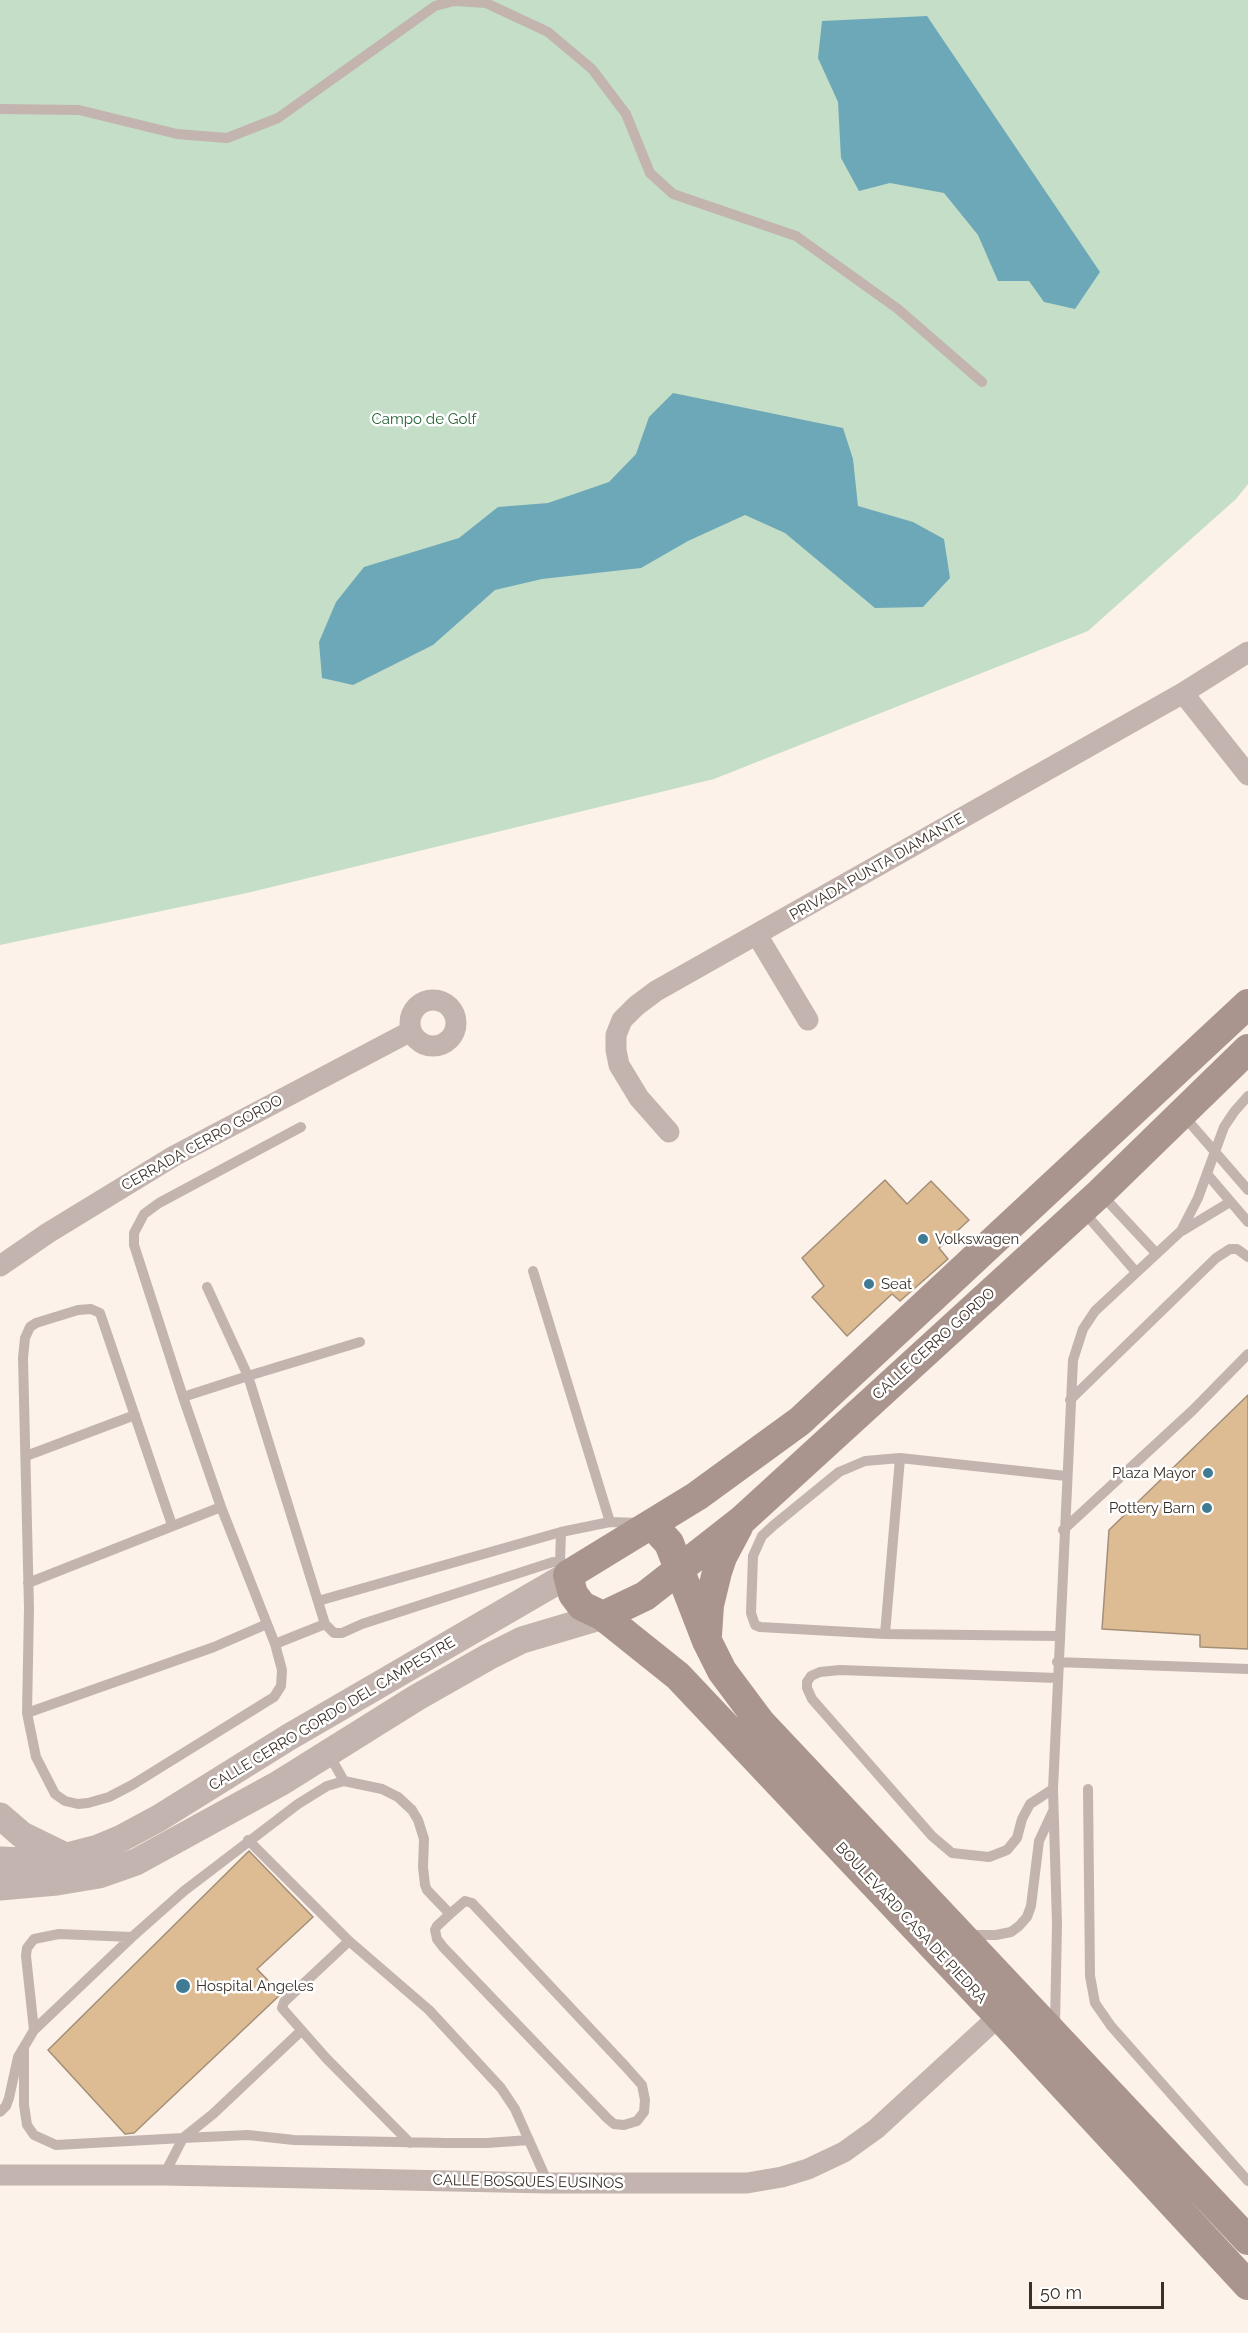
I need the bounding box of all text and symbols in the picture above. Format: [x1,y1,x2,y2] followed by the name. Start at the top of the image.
[372,410,476,428] park label: Campo de Golf
[786,810,968,924] street label: PRIVADA PUNTA DIAMANTE
[118,1091,286,1195] street label: CERRADA CERRO GORDO
[935,1230,1019,1248] place label: Volkswagen
[916,1232,930,1246] marker: Volkswagen
[881,1275,912,1293] place label: Seat
[862,1277,876,1291] marker: Seat
[869,1284,999,1404] street label: CALLE CERRO GORDO
[1112,1464,1196,1482] place label: Plaza Mayor
[1201,1466,1215,1480] marker: Plaza Mayor
[1109,1499,1195,1517] place label: Pottery Barn
[1200,1501,1214,1515] marker: Pottery Barn
[206,1633,458,1795] street label: CALLE CERRO GORDO DEL CAMPESTRE
[832,1839,990,2007] street label: BOULEVARD CASA DE PIEDRA
[174,1977,192,1995] marker: Hospital Angeles
[196,1977,314,1995] place label: Hospital Angeles
[432,2171,624,2193] street label: CALLE BOSQUES EUSINOS
[1032,2270,1167,2308] scale bar
[1040,2282,1082,2303] text: 50 m

